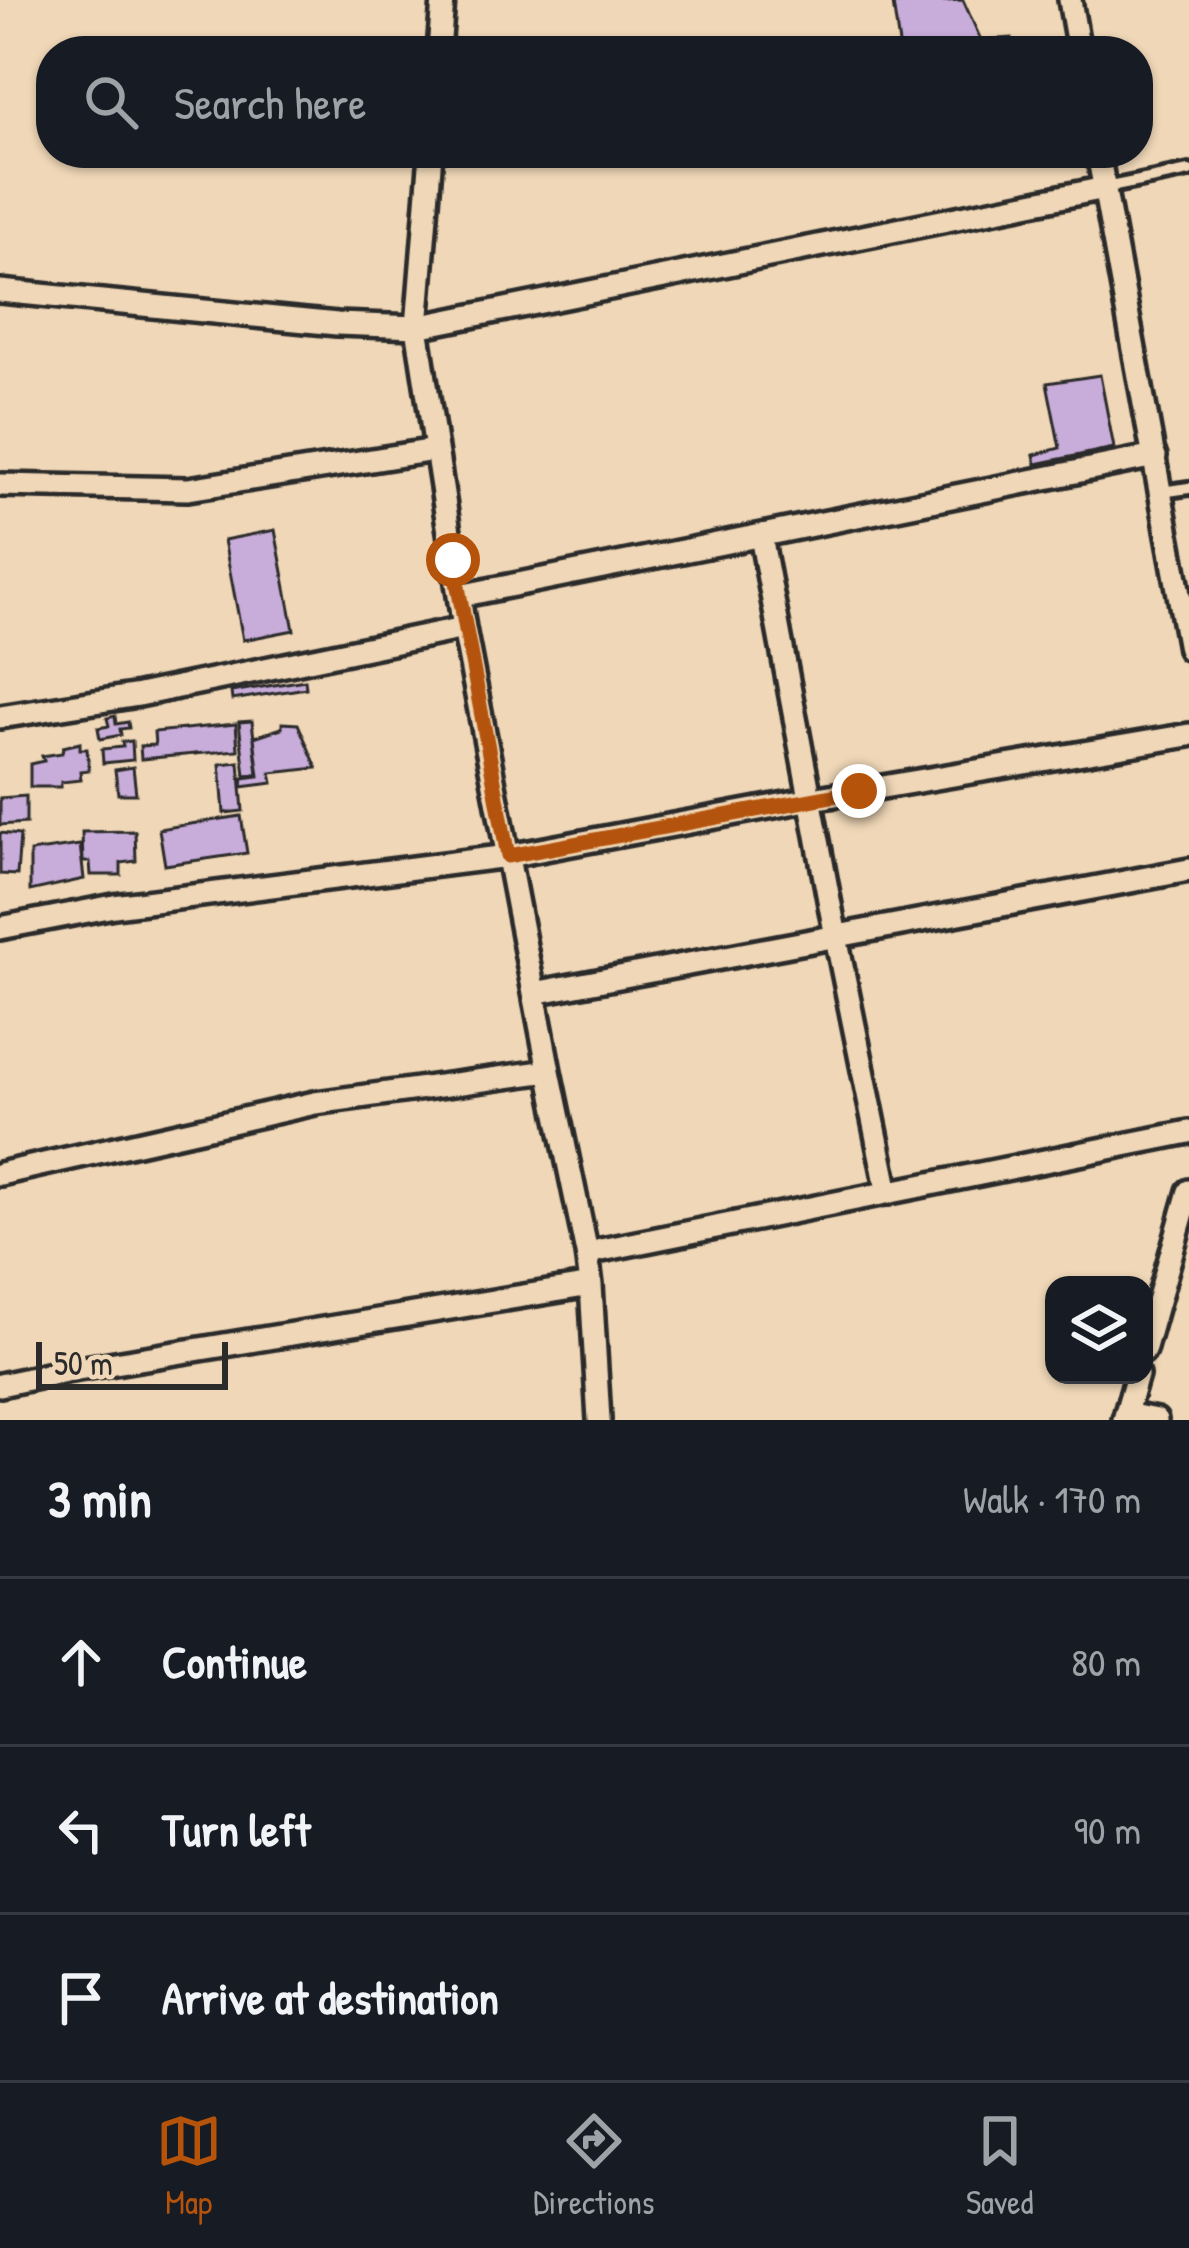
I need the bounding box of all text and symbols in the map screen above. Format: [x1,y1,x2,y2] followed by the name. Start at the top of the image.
[36,36,1153,168] search box
[78,69,144,135] icon: search
[174,72,366,133] text: Search here
[426,533,480,587] route start
[832,764,886,818] route end
[1045,1276,1153,1384] map controls
[1045,1276,1153,1384] button: layers
[36,1336,228,1389] scale bar
[54,1341,113,1385] text: 50 m
[48,1464,152,1533] text: 3 min
[963,1472,1141,1525] text: Walk · 170 m
[48,1629,114,1695] icon: ahead
[162,1631,307,1692] text: Continue
[1071,1635,1141,1688] text: 80 m
[48,1797,114,1863] icon: left
[162,1799,311,1860] text: Turn left
[1074,1803,1141,1856] text: 90 m
[48,1965,114,2031] icon: arrive
[162,1967,499,2028] text: Arrive at destination
[156,2108,222,2224] tab: Map
[533,2108,655,2224] tab: Directions
[966,2108,1033,2224] tab: Saved

